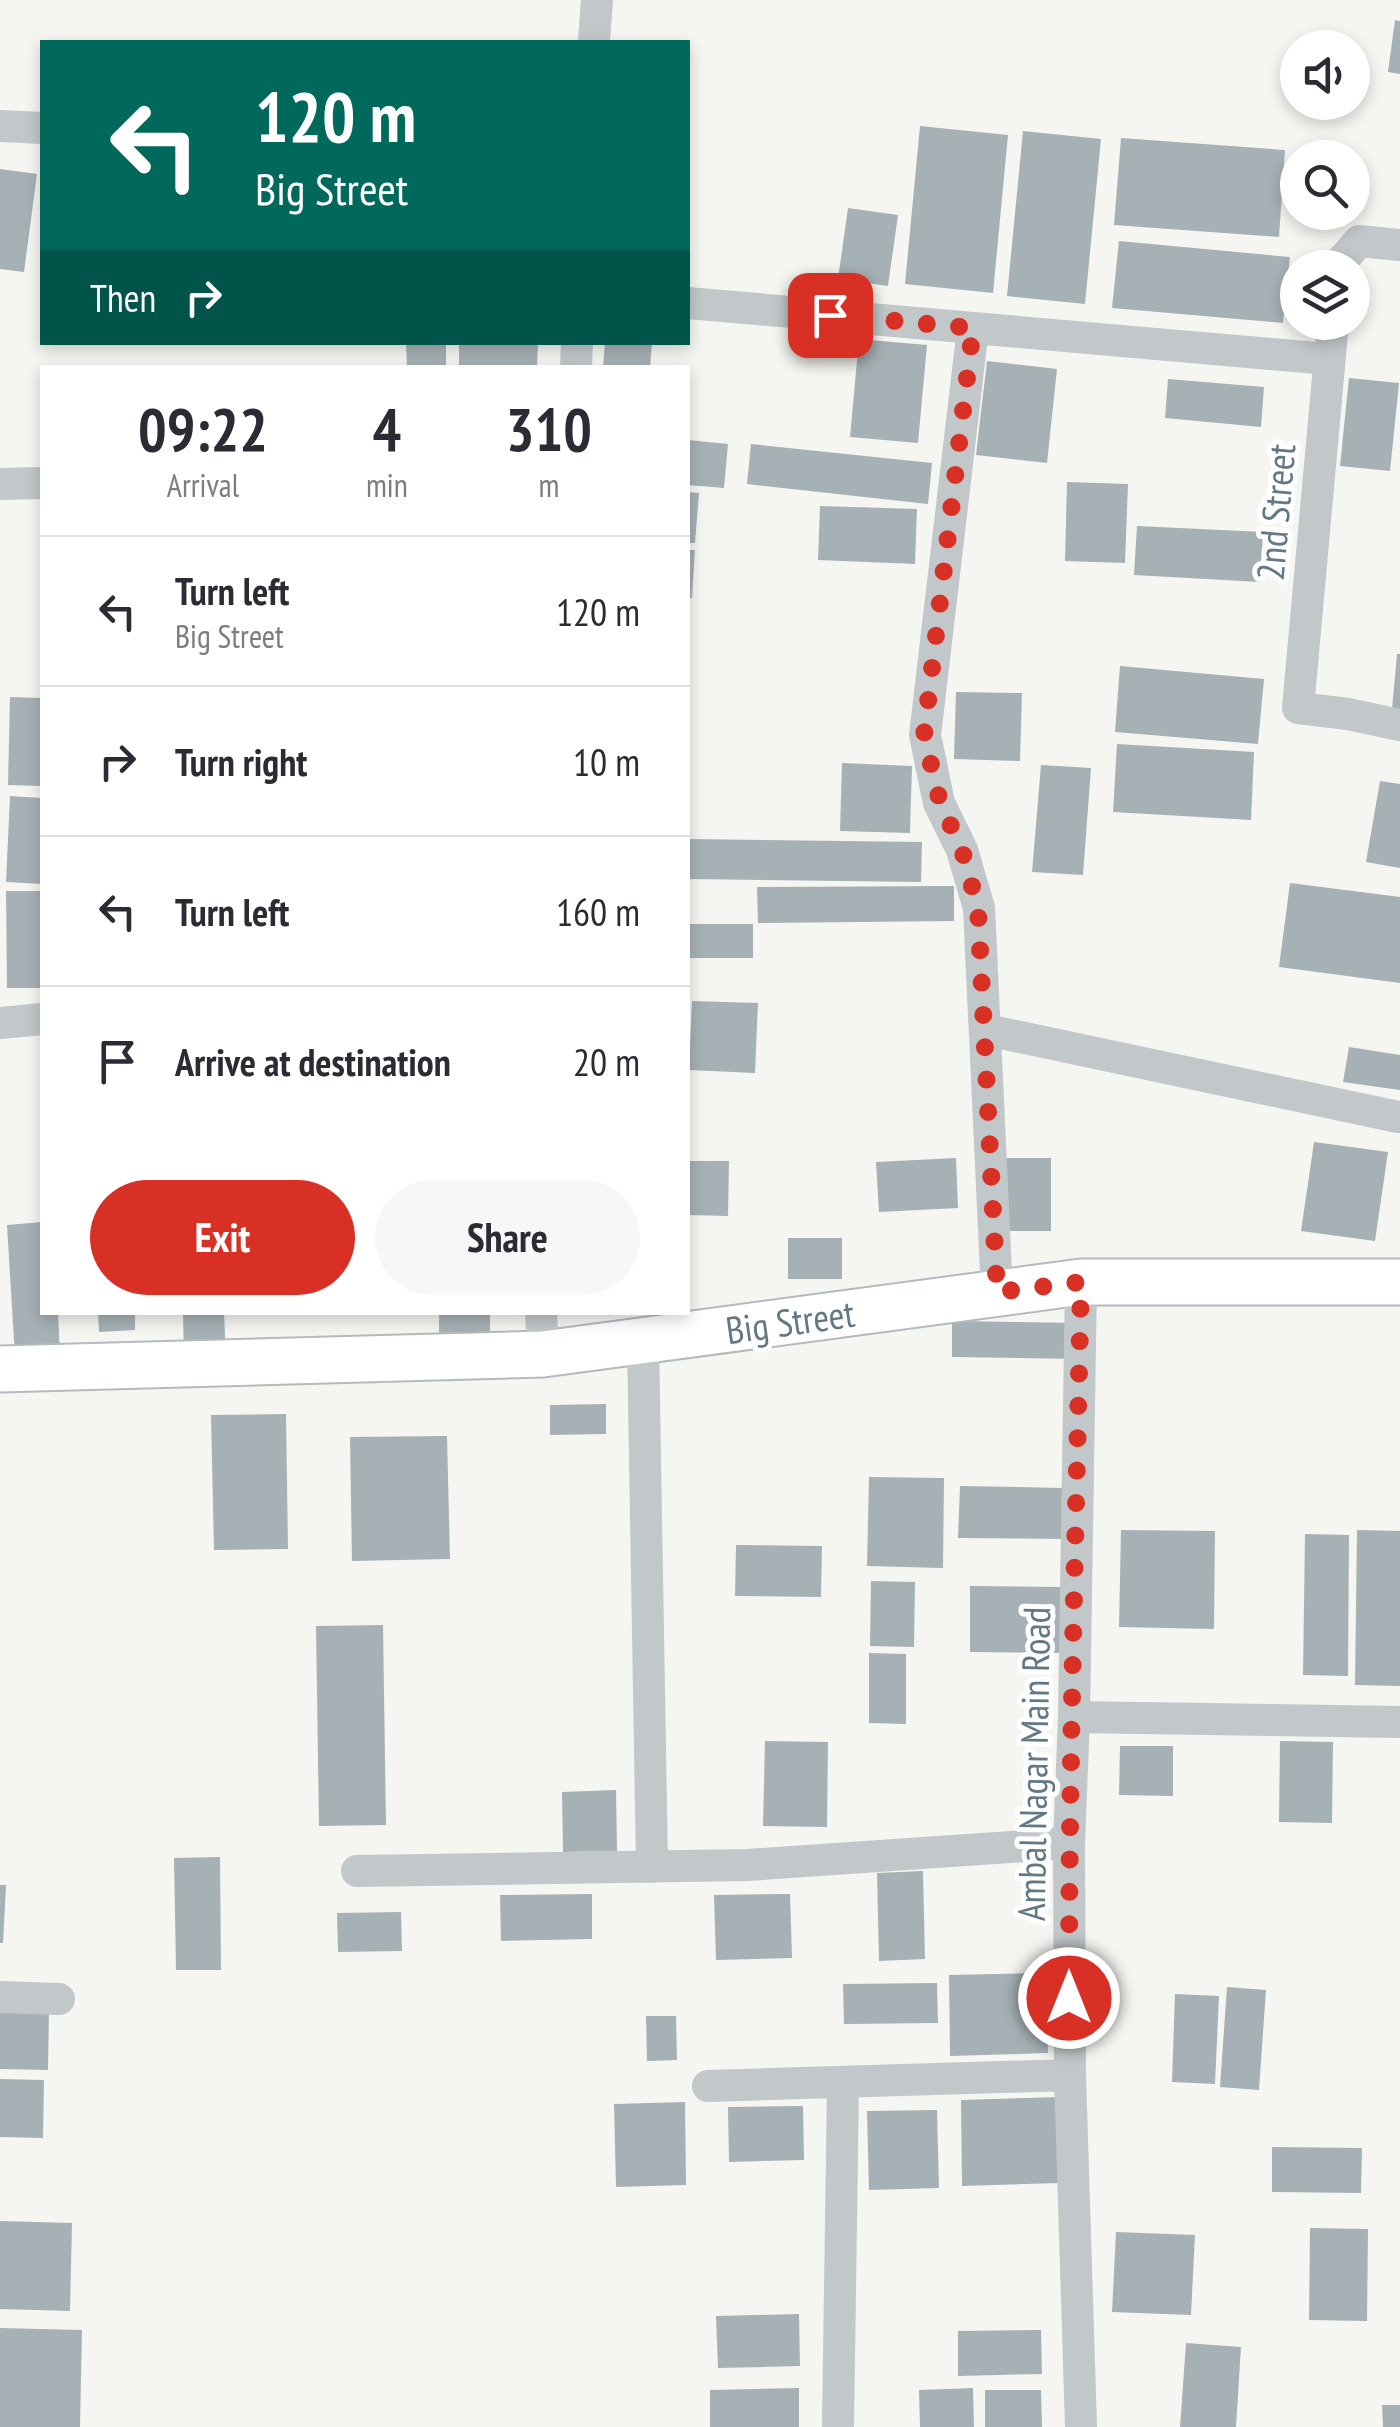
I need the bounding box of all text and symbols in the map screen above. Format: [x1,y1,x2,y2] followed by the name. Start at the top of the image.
[1280,30,1370,340] map controls
[1280,30,1370,120] button: sound
[255,71,416,161] text: 120 m
[90,80,220,210] icon: left
[1280,140,1370,230] button: search
[255,159,408,217] text: Big Street
[1280,250,1370,340] button: layers
[176,270,231,325] icon: right
[90,273,156,322] text: Then
[788,273,873,358] pin
[803,288,858,343] icon: arrive
[138,390,268,468] text: 09:22
[373,390,401,468] text: 4
[506,390,592,468] text: 310
[1245,441,1305,582] street label: 2nd Street
[167,464,239,506] text: Arrival
[366,464,408,506] text: min
[538,464,559,506] text: m
[175,566,289,615] text: Turn left
[90,584,145,639] icon: left
[556,587,640,636] text: 120 m
[175,615,284,657] text: Big Street
[90,734,145,789] icon: right
[175,737,307,786] text: Turn right
[573,737,640,786] text: 10 m
[90,884,145,939] icon: left
[175,887,289,936] text: Turn left
[556,887,640,936] text: 160 m
[90,1034,145,1089] icon: arrive
[175,1037,451,1086] text: Arrive at destination
[573,1037,640,1086] text: 20 m
[90,1180,355,1295] button: Exit
[375,1180,640,1295] button: Share
[723,1288,858,1354] street label: Big Street
[1006,1606,1060,1922] street label: Ambal Nagar Main Road
[1017,1946,1121,2050] position arrow

